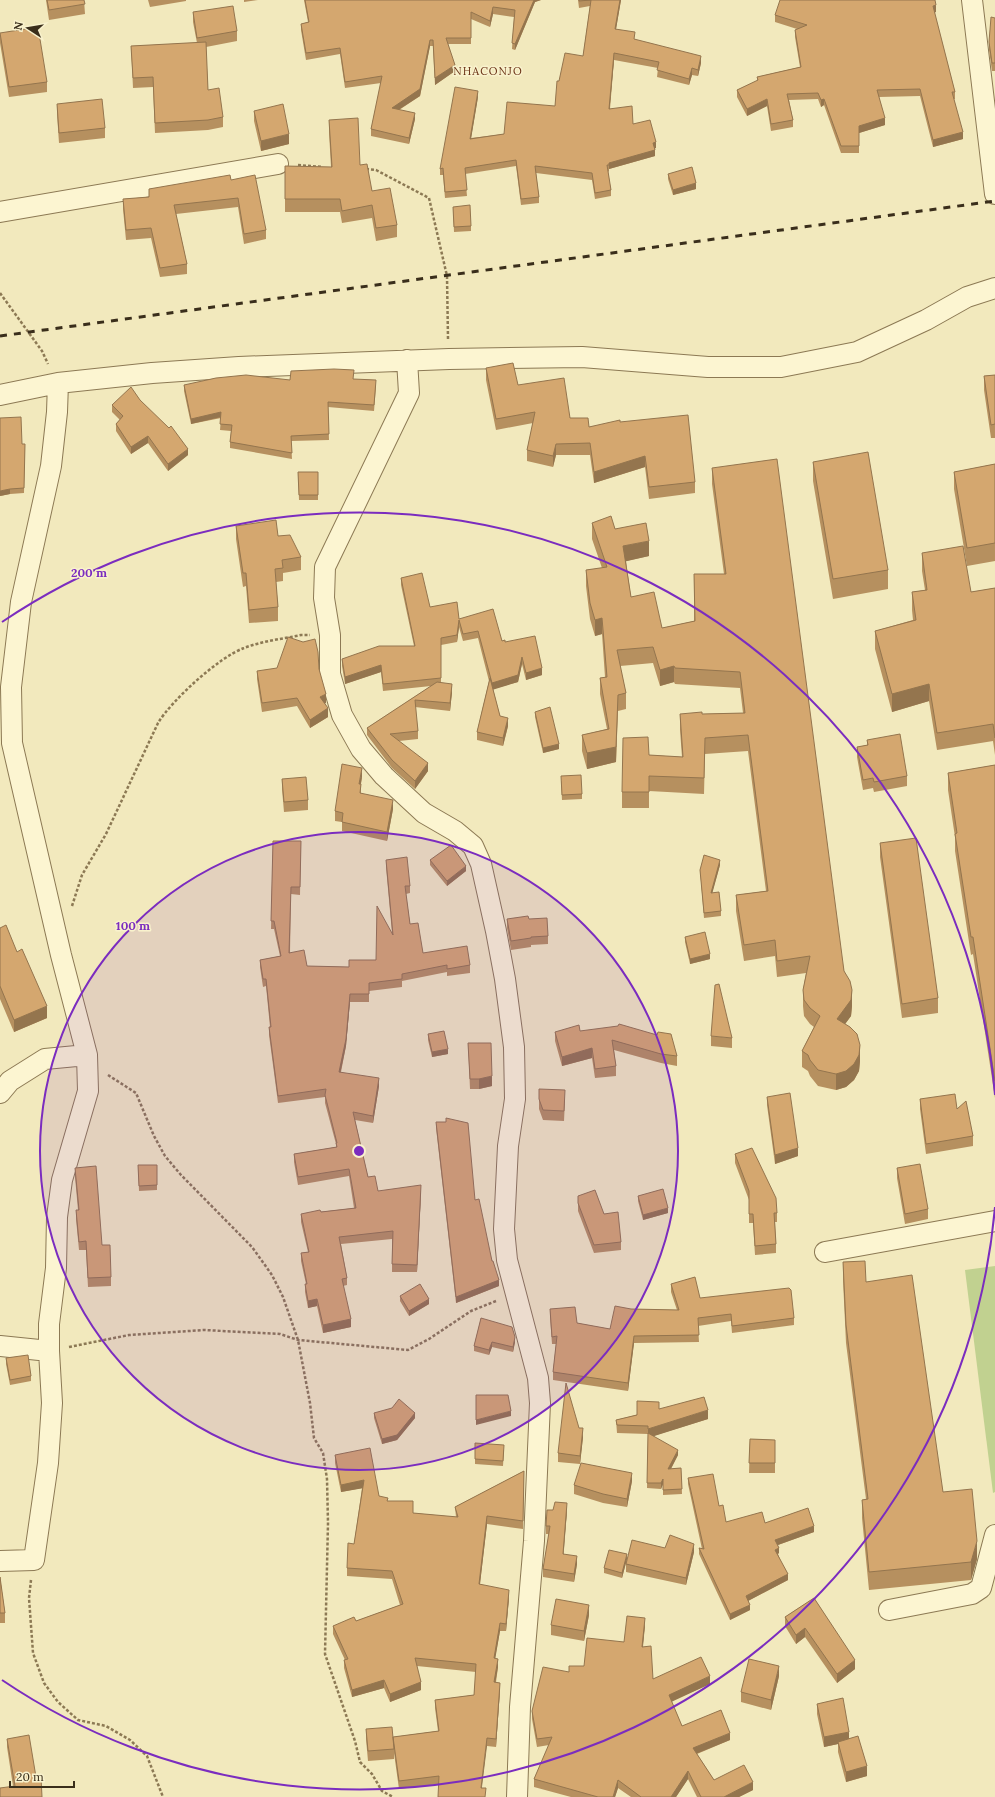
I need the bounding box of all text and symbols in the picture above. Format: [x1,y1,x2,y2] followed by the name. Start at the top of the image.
[8,8,48,48] north arrow
[10,20,26,32] text: N
[453,64,523,78] district label: NHACONJO
[71,565,107,580] text: 200 m
[116,918,150,933] text: 100 m
[352,1144,366,1158] centre of rings
[10,1763,74,1789] scale bar
[16,1769,44,1784] text: 20 m

